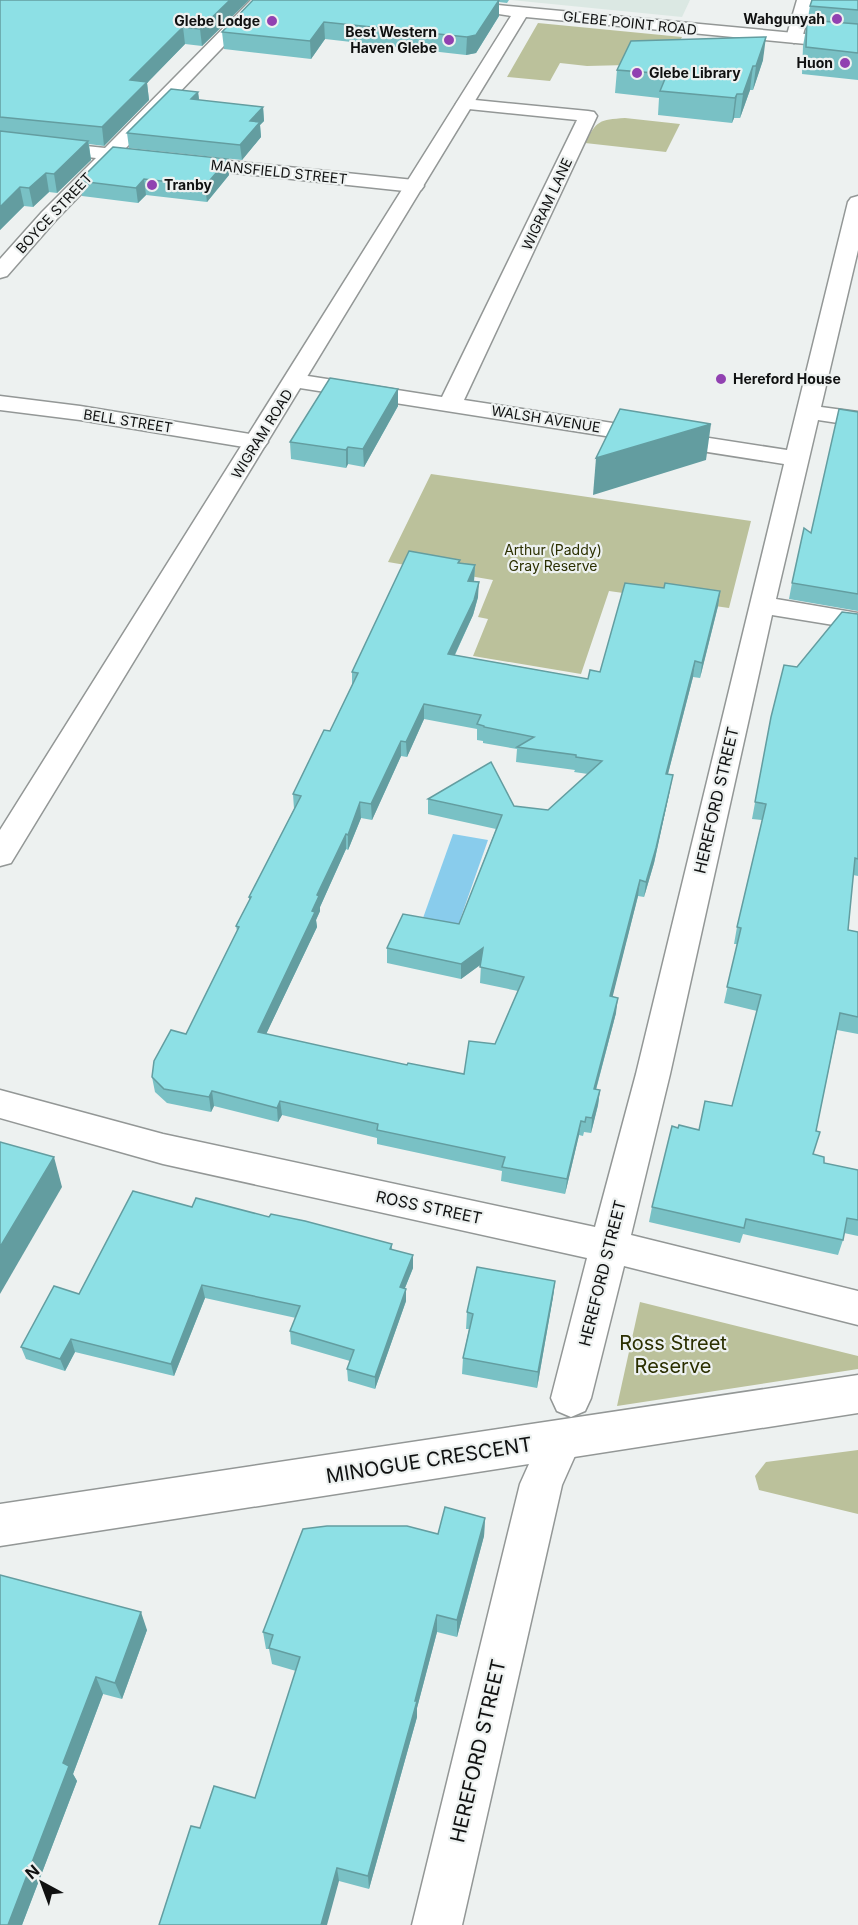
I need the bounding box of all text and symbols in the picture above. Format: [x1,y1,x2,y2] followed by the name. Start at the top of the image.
[562,7,698,38] street label: GLEBE POINT ROAD
[743,10,825,27] place label: Wahgunyah
[174,12,260,29] place label: Glebe Lodge
[830,12,844,26] marker: Wahgunyah
[265,14,279,28] marker: Glebe Lodge
[345,23,437,56] place label: Best Western Haven Glebe
[442,33,456,47] marker: Best Western Haven Glebe
[797,54,833,71] place label: Huon
[838,56,852,70] marker: Huon
[649,64,741,81] place label: Glebe Library
[630,66,644,80] marker: Glebe Library
[518,155,575,253] street label: WIGRAM LANE
[210,156,348,187] street label: MANSFIELD STREET
[12,169,95,256] street label: BOYCE STREET
[164,176,212,193] place label: Tranby
[145,178,159,192] marker: Tranby
[733,370,841,387] place label: Hereford House
[714,372,728,386] marker: Hereford House
[227,386,296,482] street label: WIGRAM ROAD
[490,402,602,436] street label: WALSH AVENUE
[82,405,174,436] street label: BELL STREET
[504,541,602,574] park label: Arthur (Paddy) Gray Reserve
[689,725,743,875] street label: HEREFORD STREET
[374,1186,484,1228] street label: ROSS STREET
[574,1198,630,1348] street label: HEREFORD STREET
[619,1331,727,1378] park label: Ross Street Reserve
[324,1432,534,1488] street label: MINOGUE CRESCENT
[445,1657,511,1845] street label: HEREFORD STREET
[12,1853,72,1913] north arrow
[21,1860,43,1883] text: N

